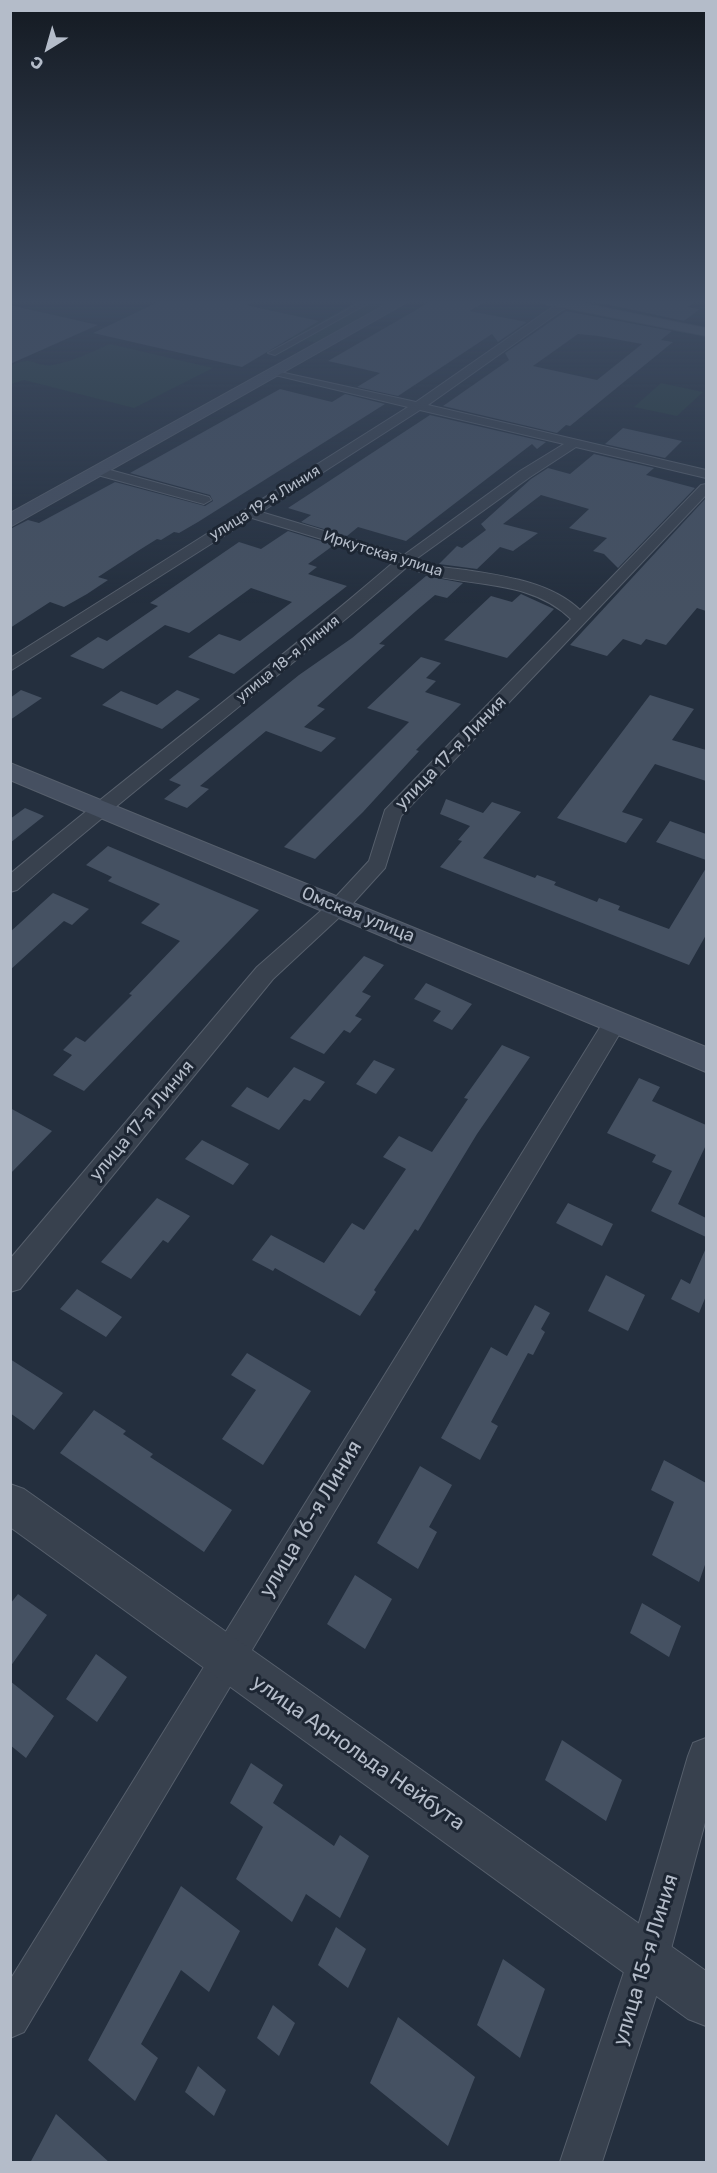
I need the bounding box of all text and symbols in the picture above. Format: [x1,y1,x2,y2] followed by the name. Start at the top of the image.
[18,18,78,78] north arrow
[27,52,47,74] text: С
[206,462,324,544] street label: улица 19-я Линия
[321,527,445,581] street label: Иркутская улица
[233,612,343,706] street label: улица 18-я Линия
[391,691,511,815] street label: улица 17-я Линия
[298,883,418,947] street label: Омская улица
[85,1056,199,1186] street label: улица 17-я Линия
[254,1436,368,1602] street label: улица 16-я Линия
[247,1670,469,1836] street label: улица Арнольда Нейбута
[608,1871,684,2049] street label: улица 15-я Линия

